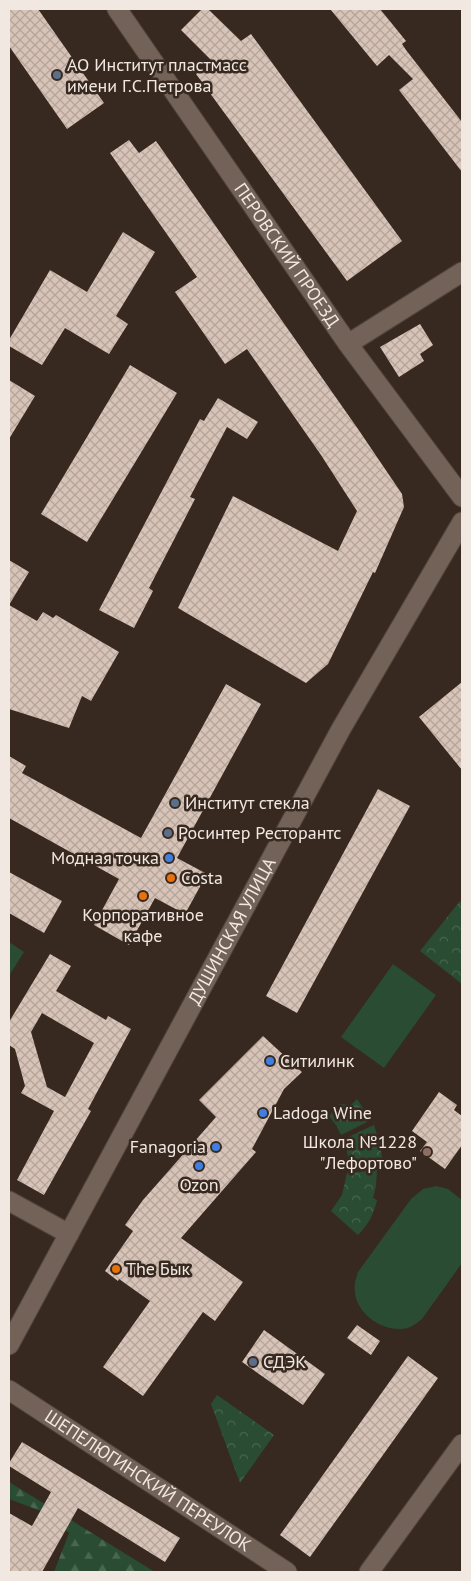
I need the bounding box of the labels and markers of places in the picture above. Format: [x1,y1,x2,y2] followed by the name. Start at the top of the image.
[67,53,247,97] place label: АО Институт пластмасс имени Г.С.Петрова
[51,69,63,81] marker: АО Институт пластмасс имени Г.С.Петрова
[185,791,310,814] place label: Институт стекла
[169,797,181,809] marker: Институт стекла
[178,821,341,844] place label: Росинтер Ресторантс
[162,827,174,839] marker: Росинтер Ресторантс
[51,846,159,869] place label: Модная точка
[163,852,175,864] marker: Модная точка
[181,866,223,889] place label: Costa
[165,872,177,884] marker: Costa
[137,890,149,902] marker: Корпоративное кафе
[82,903,204,947] place label: Корпоративное кафе
[280,1049,355,1072] place label: Ситилинк
[264,1055,276,1067] marker: Ситилинк
[273,1101,372,1124] place label: Ladoga Wine
[257,1107,269,1119] marker: Ladoga Wine
[303,1130,417,1174] place label: Школа №1228 "Лефортово"
[130,1135,206,1158] place label: Fanagoria
[210,1141,222,1153] marker: Fanagoria
[421,1146,433,1158] marker: Школа №1228 "Лефортово"
[193,1160,205,1172] marker: Ozon
[179,1173,219,1196] place label: Ozon
[126,1257,191,1280] place label: The Бык
[110,1263,122,1275] marker: The Бык
[263,1350,306,1373] place label: СДЭК
[247,1356,259,1368] marker: СДЭК

